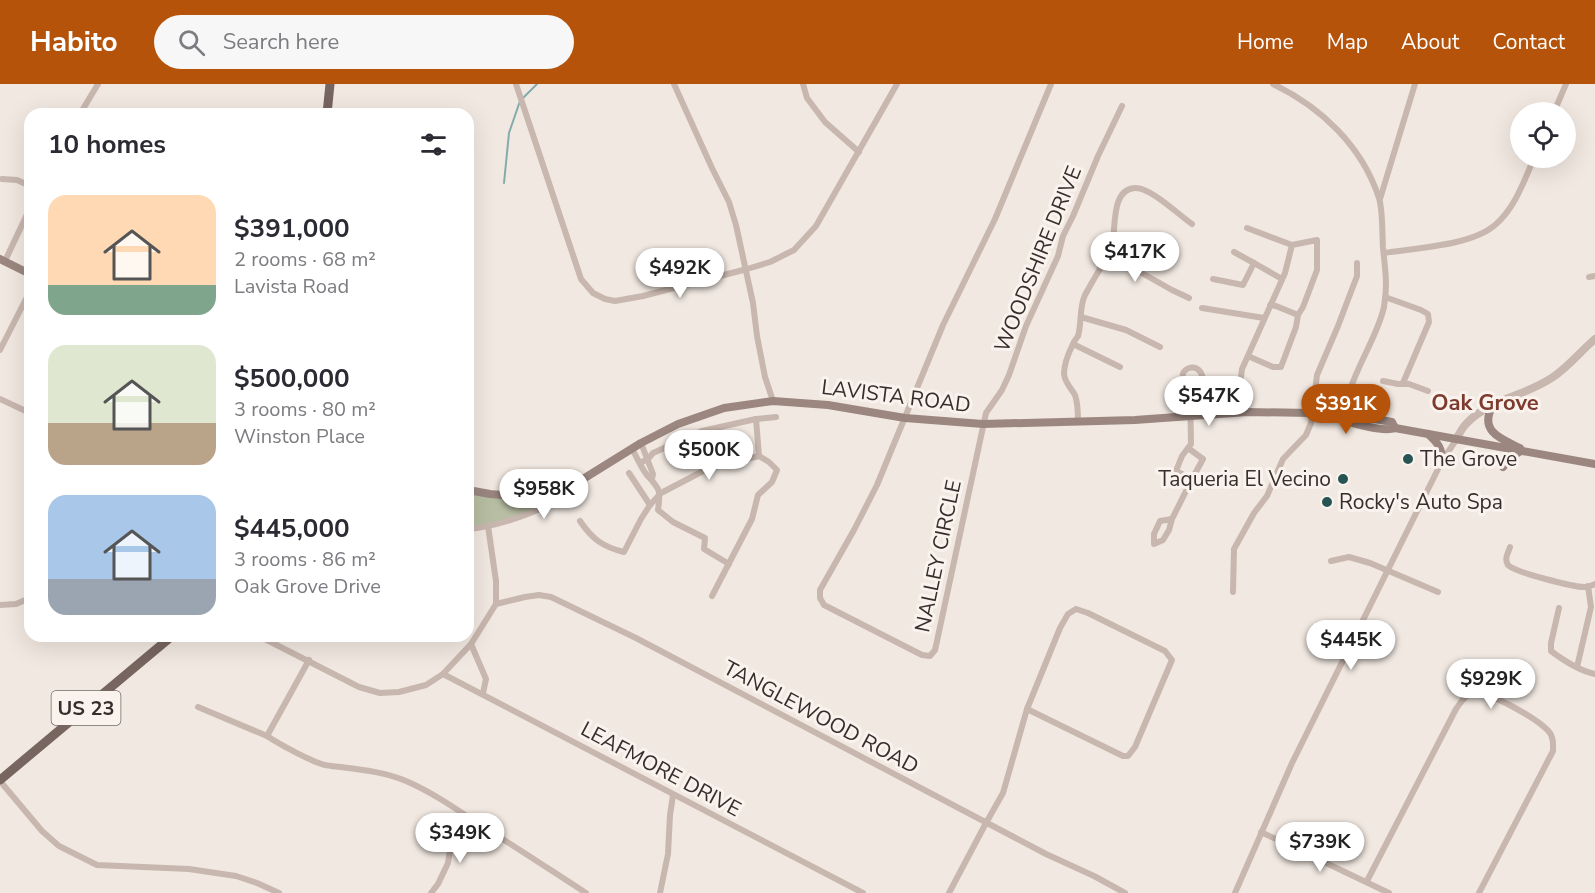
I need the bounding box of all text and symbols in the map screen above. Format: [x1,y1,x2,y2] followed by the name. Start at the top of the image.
[154,15,574,69] search box
[30,23,118,61] text: Habito
[175,26,208,59] icon: search
[223,27,339,57] text: Search here
[1237,28,1294,56] text: Home
[1327,28,1368,56] text: Map
[1401,28,1459,56] text: About
[1492,28,1565,56] text: Contact
[1510,102,1576,168] map controls
[1510,102,1576,168] button: locate
[48,127,166,162] text: 10 homes
[417,128,450,161] icon: filters
[988,162,1088,356] street label: WOODSHIRE DRIVE
[234,211,350,246] text: $391,000
[96,219,168,291] icon: home
[1093,232,1177,283] pin: $417K
[1104,238,1166,265] text: $417K
[234,246,376,273] text: 2 rooms · 68 m²
[638,248,722,299] pin: $492K
[649,254,711,281] text: $492K
[234,273,349,300] text: Lavista Road
[234,361,350,396] text: $500,000
[96,369,168,441] icon: home
[820,373,972,419] street label: LAVISTA ROAD
[1167,376,1251,427] pin: $547K
[1178,382,1240,409] text: $547K
[1304,384,1388,435] pin: $391K
[1431,388,1539,418] district label: Oak Grove
[1315,390,1377,417] text: $391K
[234,396,376,423] text: 3 rooms · 80 m²
[234,423,365,450] text: Winston Place
[667,430,751,481] pin: $500K
[678,436,740,463] text: $500K
[1420,445,1517,473] place label: The Grove
[1401,452,1415,466] marker: The Grove
[1158,465,1331,493] place label: Taqueria El Vecino
[502,469,586,520] pin: $958K
[1336,472,1350,486] marker: Taqueria El Vecino
[513,475,575,502] text: $958K
[908,477,968,635] street label: NALLEY CIRCLE
[1339,488,1503,516] place label: Rocky's Auto Spa
[1320,495,1334,509] marker: Rocky's Auto Spa
[234,511,350,546] text: $445,000
[96,519,168,591] icon: home
[234,546,376,573] text: 3 rooms · 86 m²
[234,573,381,600] text: Oak Grove Drive
[1309,620,1393,671] pin: $445K
[1320,626,1382,653] text: $445K
[718,654,924,780] street label: TANGLEWOOD ROAD
[1449,659,1533,710] pin: $929K
[1460,665,1522,692] text: $929K
[52,691,121,725] road number: US 23
[576,715,746,823] street label: LEAFMORE DRIVE
[418,813,502,864] pin: $349K
[429,819,491,846] text: $349K
[1278,822,1362,873] pin: $739K
[1289,828,1351,855] text: $739K

